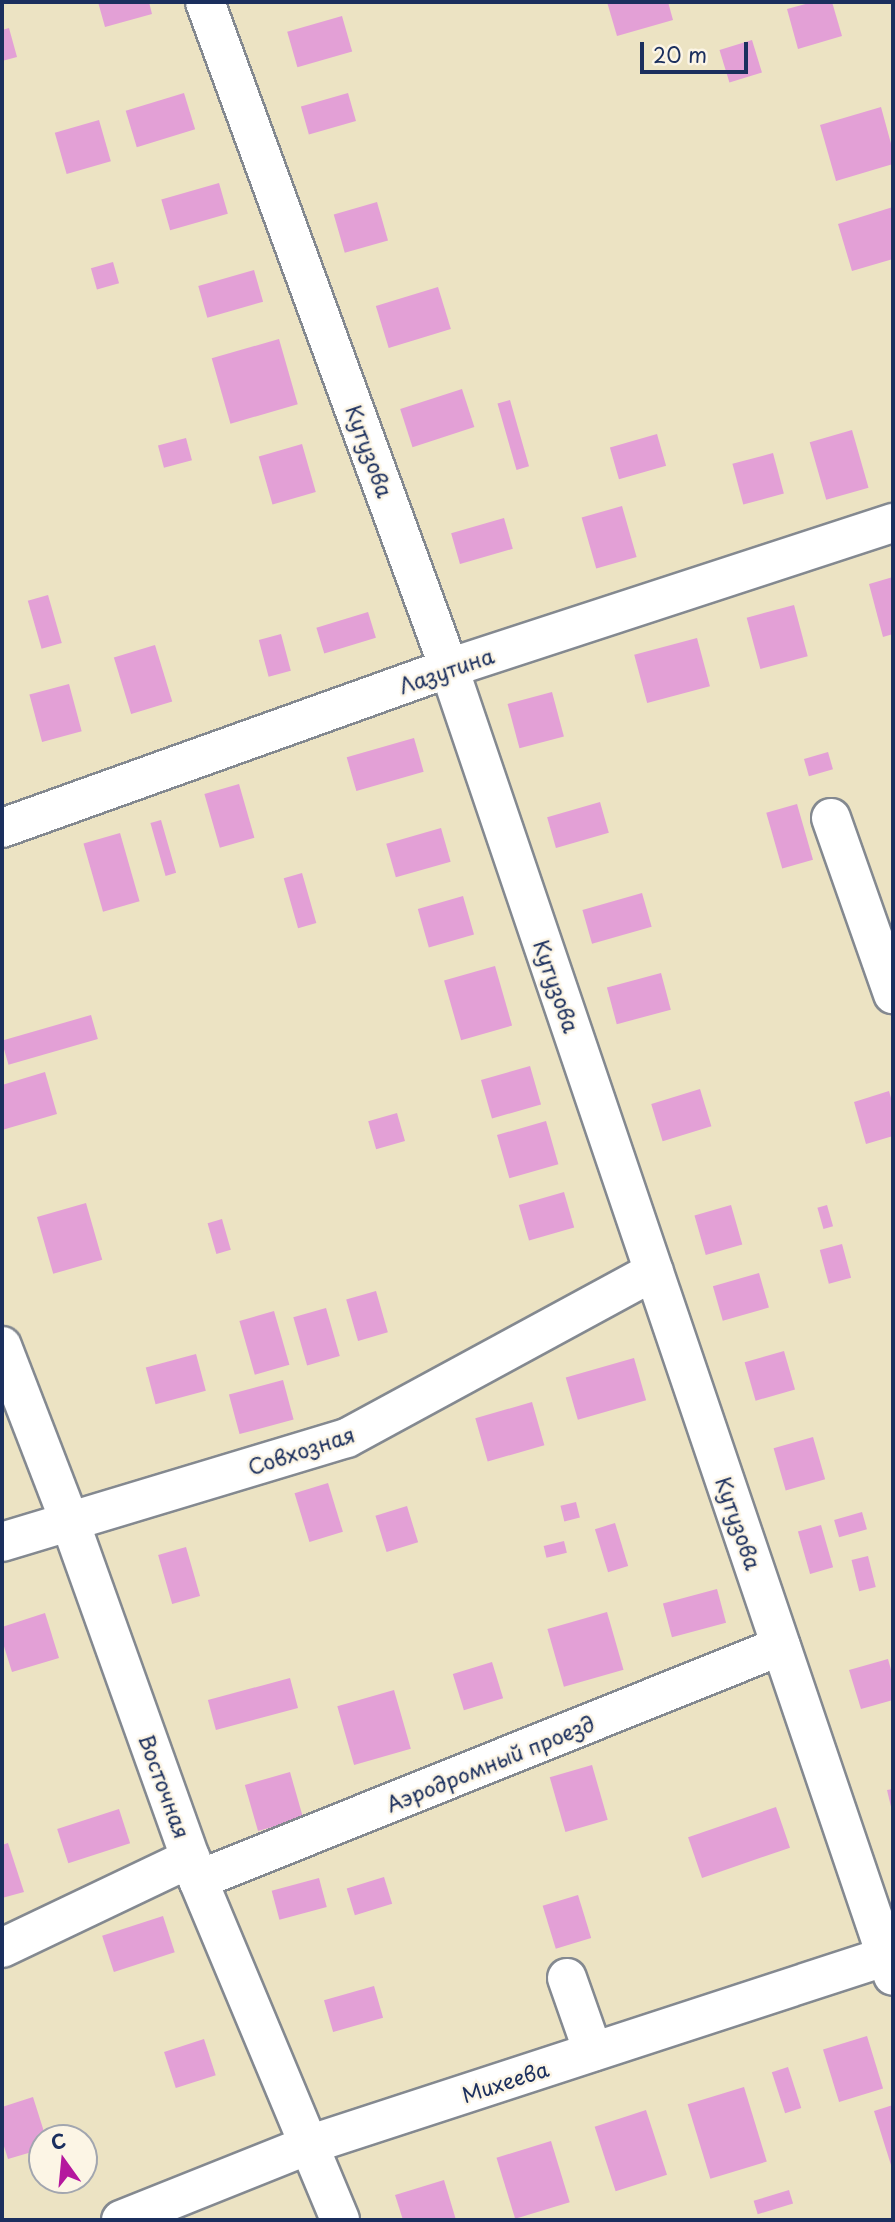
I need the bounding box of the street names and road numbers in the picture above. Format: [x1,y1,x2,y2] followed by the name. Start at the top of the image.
[342,401,398,501] street label: Кутузова
[395,642,497,698] street label: Лазутина
[529,936,585,1036] street label: Кутузова
[244,1421,358,1479] street label: Совхозная
[711,1473,767,1573] street label: Кутузова
[382,1710,598,1816] street label: Аэродромный проезд
[135,1731,195,1841] street label: Восточная
[458,2055,552,2107] street label: Михеева

